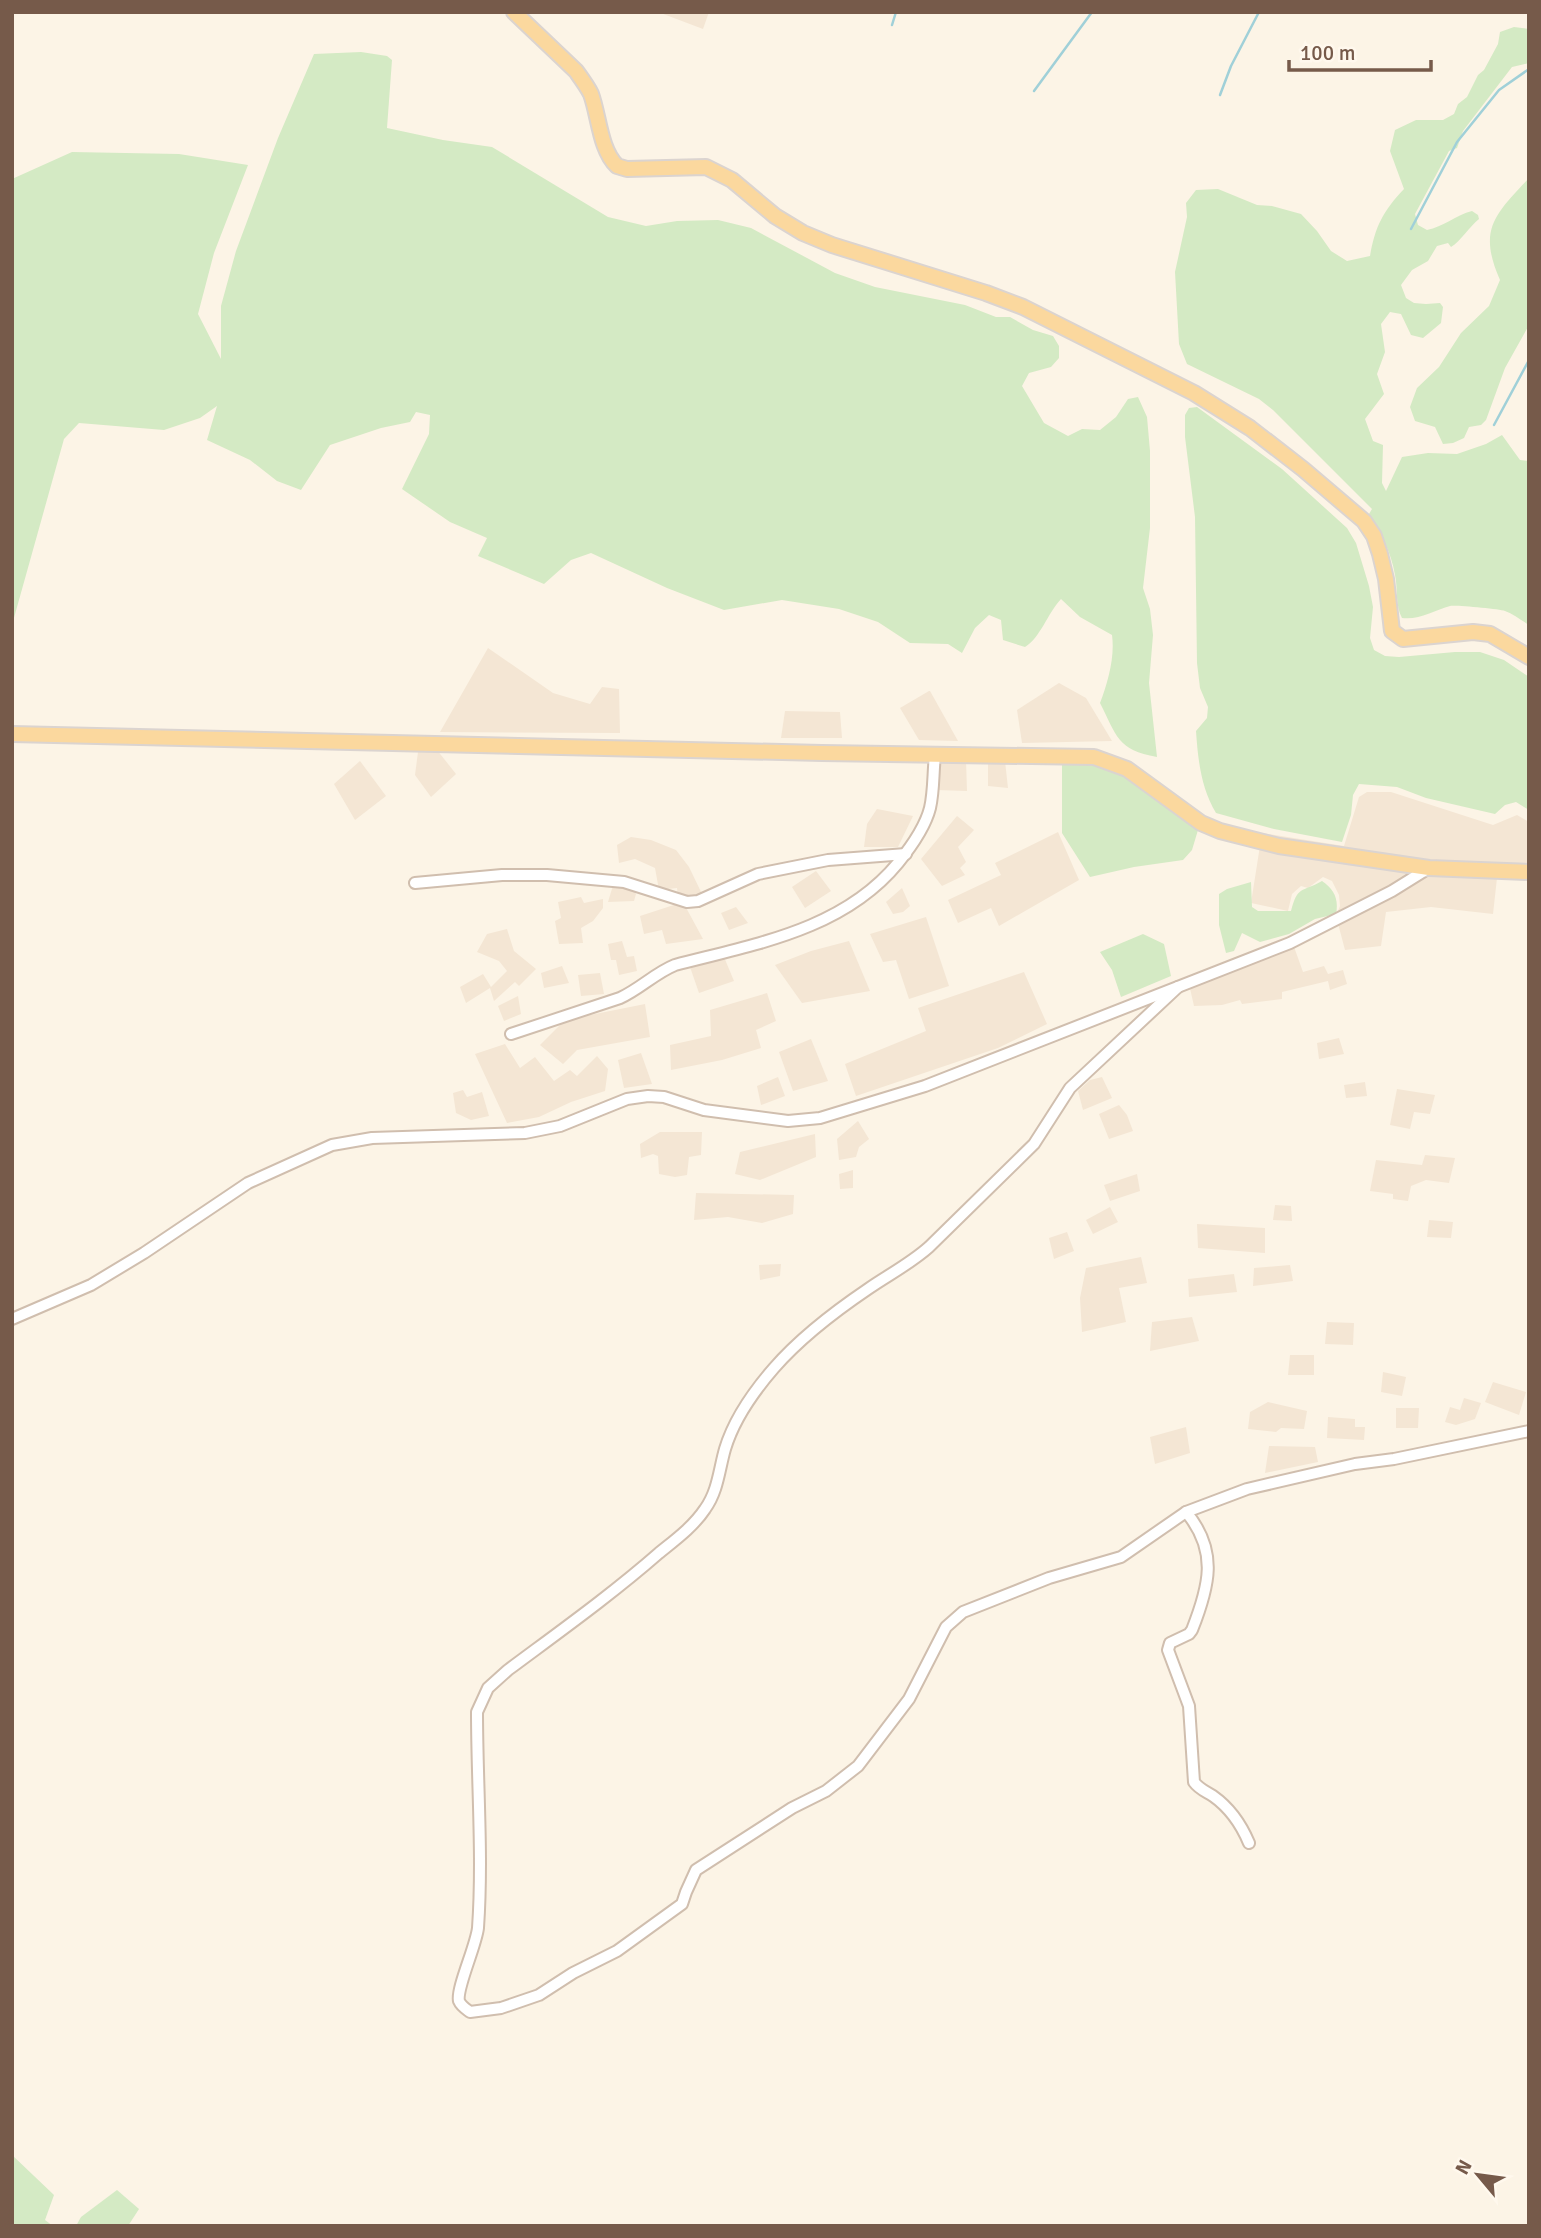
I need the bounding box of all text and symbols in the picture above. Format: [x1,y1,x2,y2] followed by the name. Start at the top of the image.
[1289,28,1431,72] scale bar
[1300,40,1355,66] text: 100 m
[1443,2140,1513,2210] north arrow
[1450,2156,1478,2179] text: N

